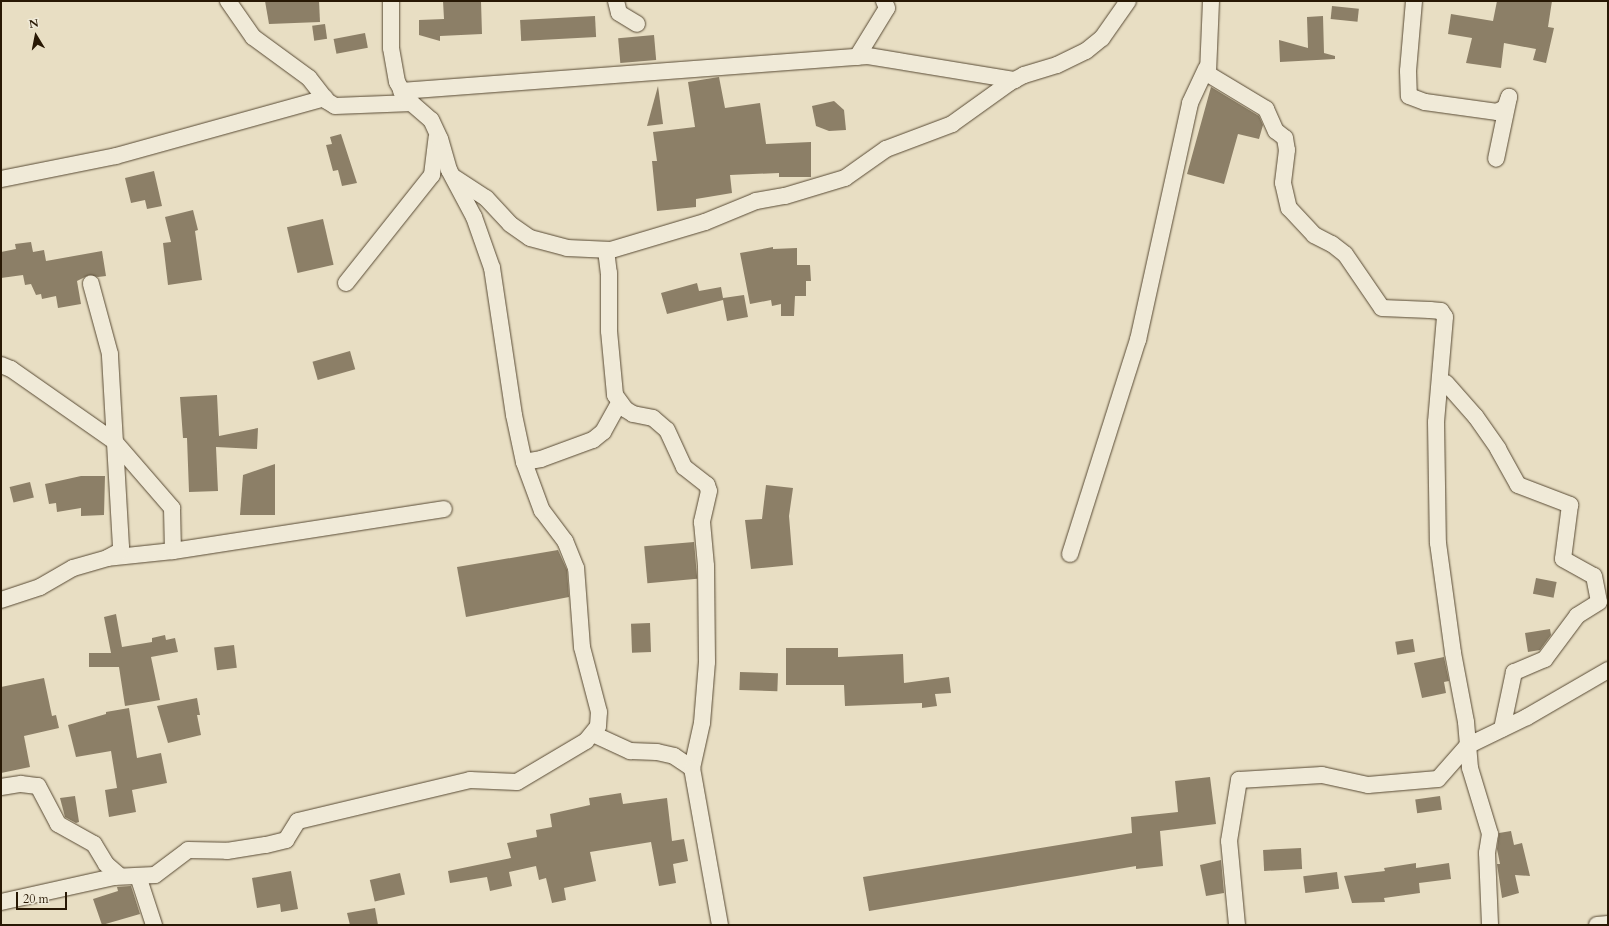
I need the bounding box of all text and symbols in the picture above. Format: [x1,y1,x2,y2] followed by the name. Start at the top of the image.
[28,15,40,32] text: N
[16,16,56,56] north arrow
[18,884,69,910] scale bar
[23,891,49,907] text: 20 m

